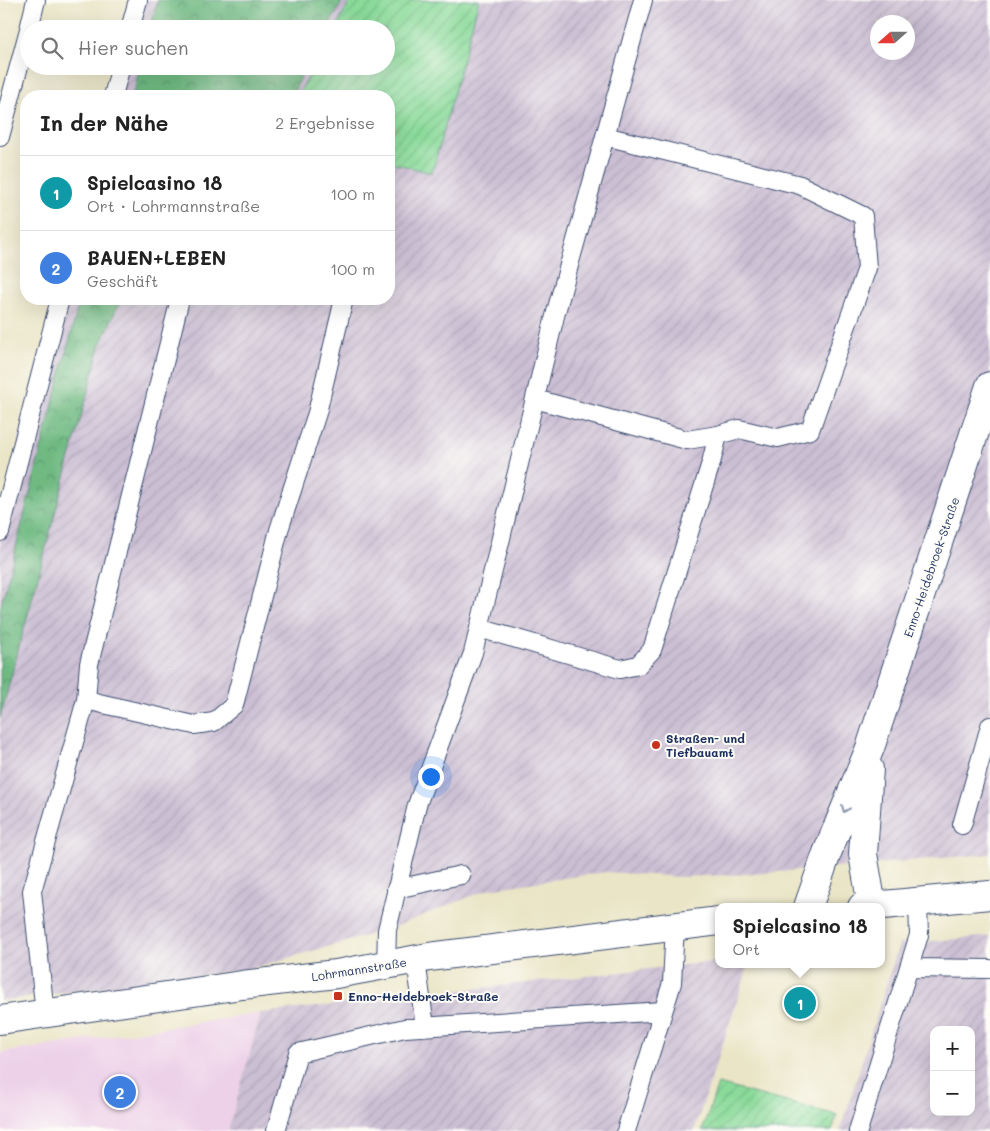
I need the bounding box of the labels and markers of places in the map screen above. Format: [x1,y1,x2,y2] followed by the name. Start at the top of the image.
[666,730,745,760] place label: Straßen- und Tiefbauamt
[650,739,662,751] marker: Straßen- und Tiefbauamt
[784,984,816,1022] pin: 1
[348,988,498,1004] place label: Enno-Heidebroek-Straße
[332,990,344,1002] marker: Enno-Heidebroek-Straße
[104,1073,136,1111] pin: 2

